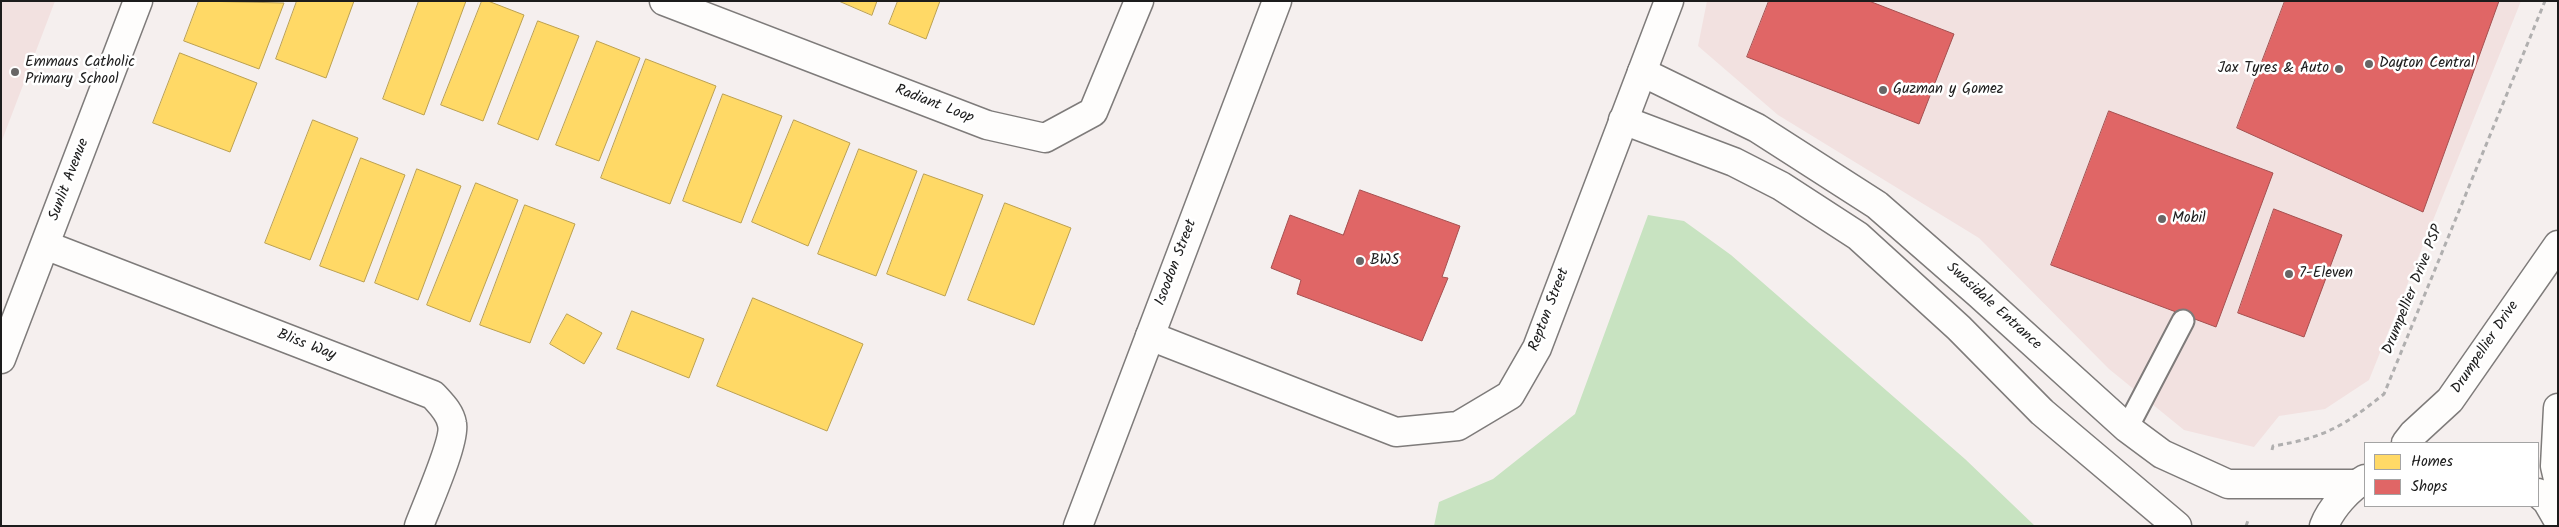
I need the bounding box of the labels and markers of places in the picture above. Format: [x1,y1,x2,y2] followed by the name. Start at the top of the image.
[25,54,135,89] place label: Emmaus Catholic Primary School
[2379,55,2475,73] place label: Dayton Central
[2363,58,2375,70] marker: Dayton Central
[2218,60,2329,78] place label: Jax Tyres & Auto
[2333,63,2345,75] marker: Jax Tyres & Auto
[9,66,21,78] marker: Emmaus Catholic Primary School
[1893,81,2003,99] place label: Guzman y Gomez
[1877,84,1889,96] marker: Guzman y Gomez
[2172,210,2206,228] place label: Mobil
[2156,213,2168,225] marker: Mobil
[1370,252,1399,270] place label: BWS
[1354,255,1366,267] marker: BWS
[2299,265,2353,283] place label: 7-Eleven
[2283,268,2295,280] marker: 7-Eleven

